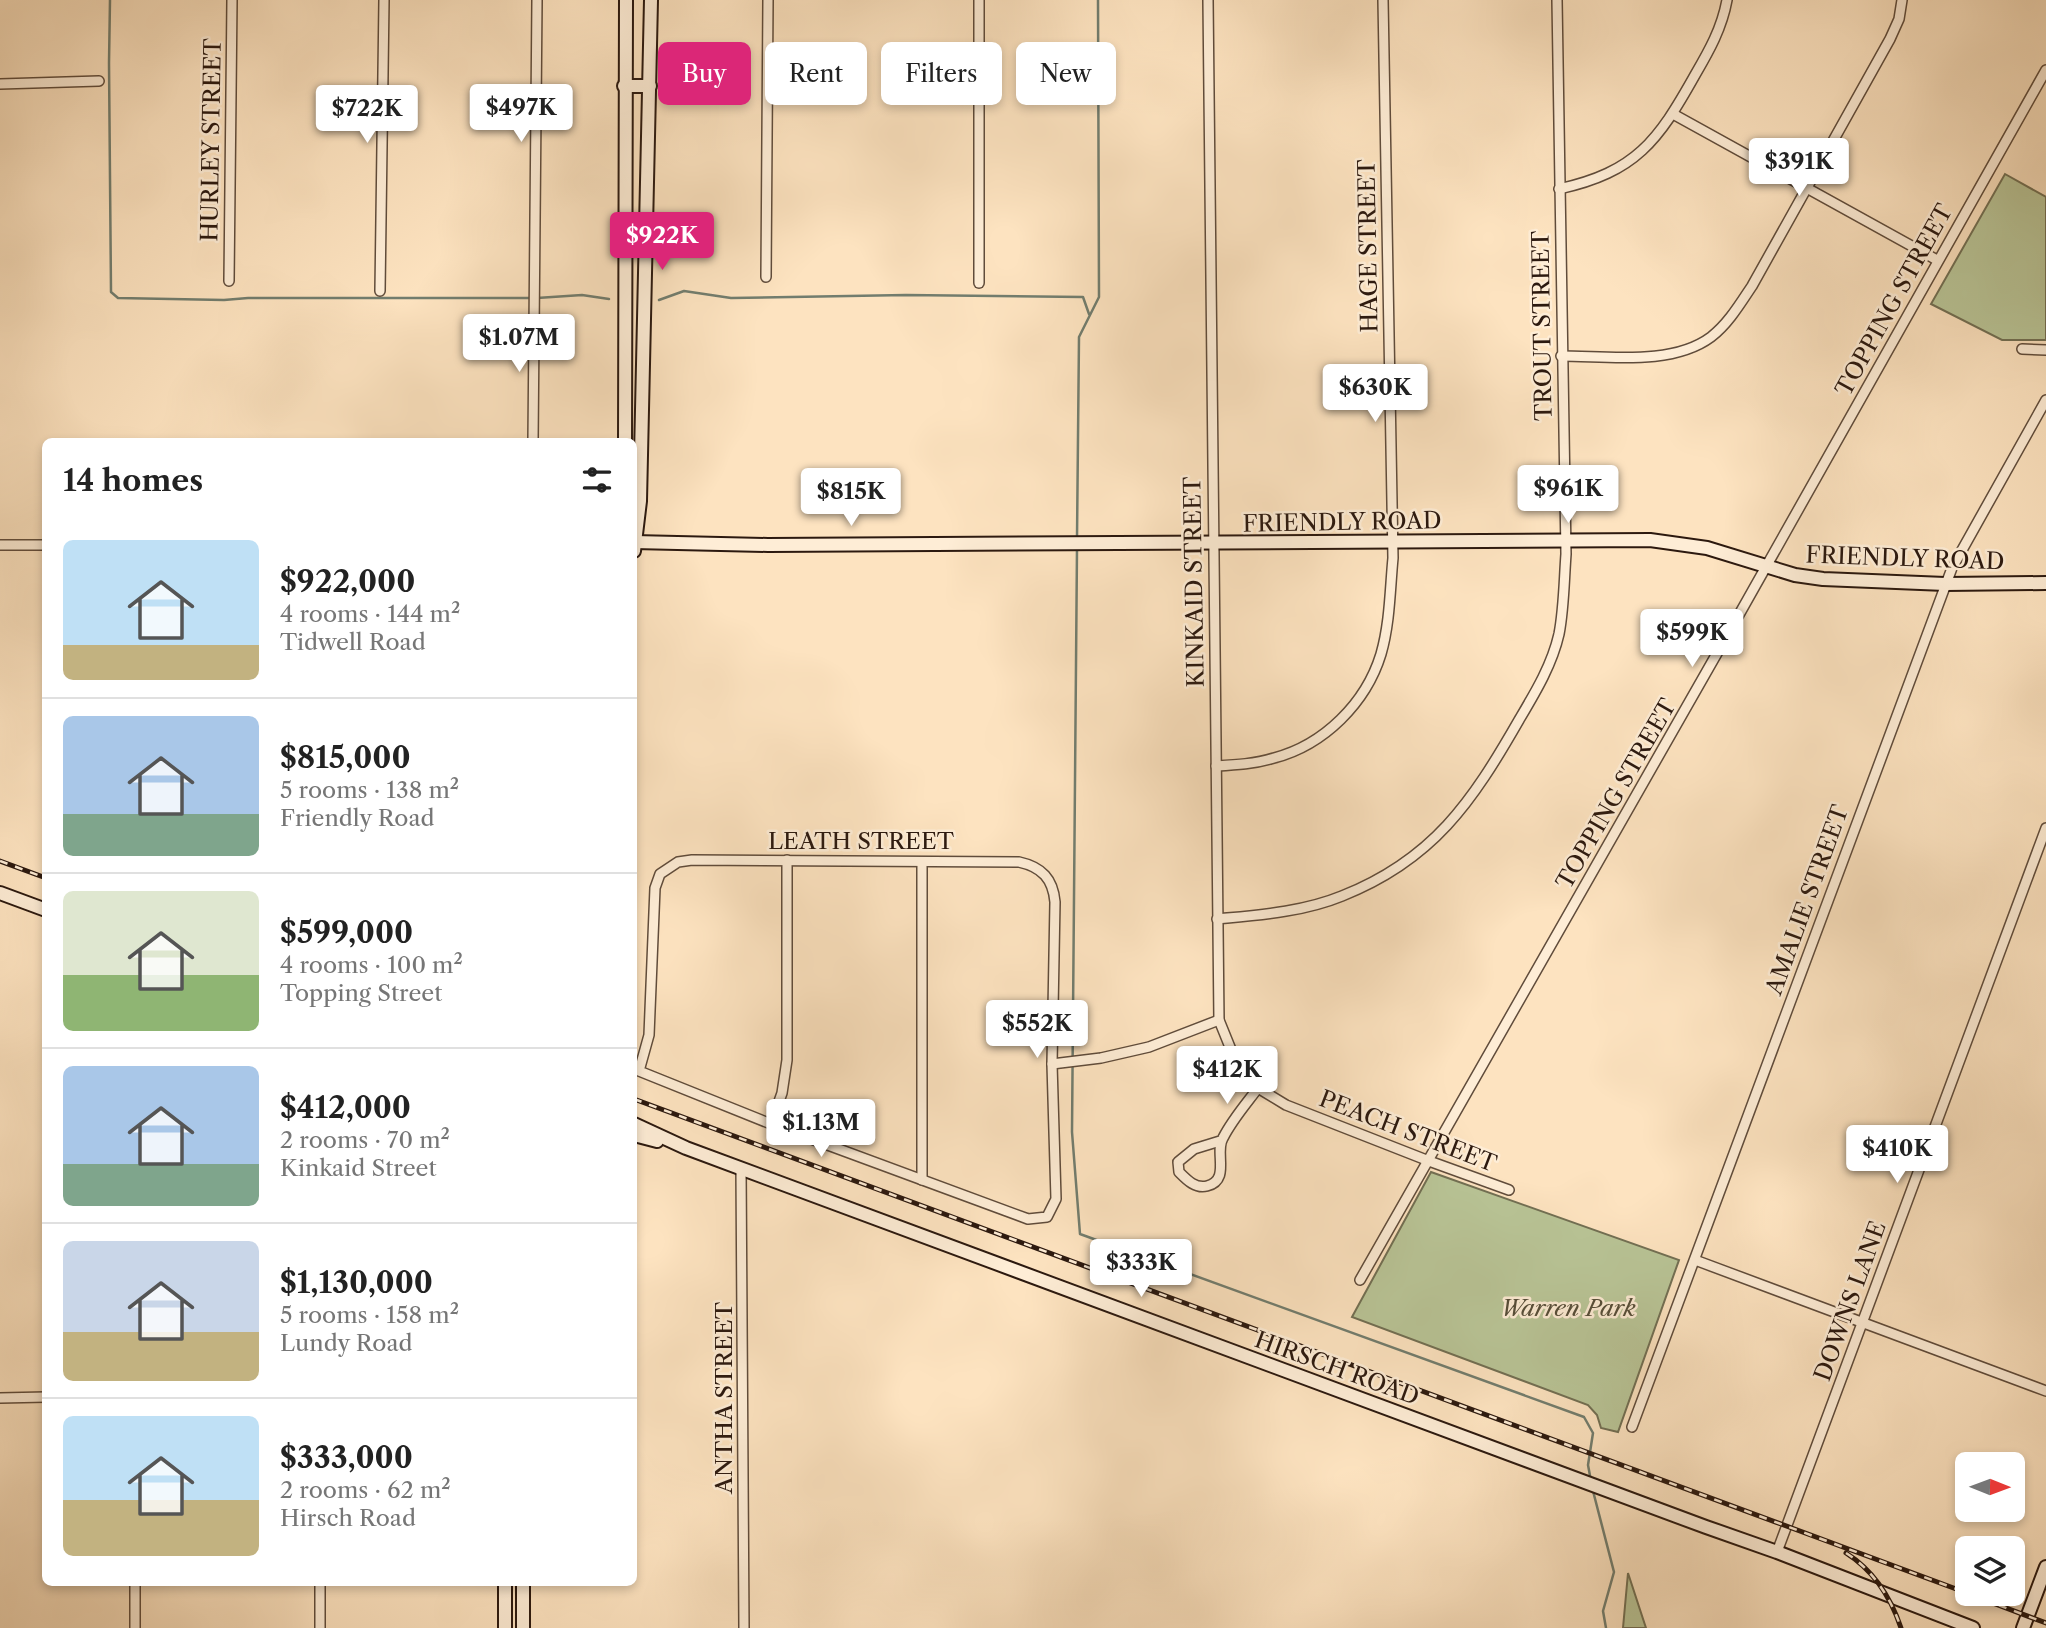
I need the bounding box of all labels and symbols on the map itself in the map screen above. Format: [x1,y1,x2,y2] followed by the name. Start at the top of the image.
[195,37,227,242] street label: HURLEY STREET
[472,85,570,144] pin: $497K
[318,86,416,145] pin: $722K
[1750,138,1848,198] pin: $391K
[1352,158,1384,333] street label: HAGE STREET
[1830,198,1959,401] street label: TOPPING STREET
[613,212,711,272] pin: $922K
[1526,230,1558,421] street label: TROUT STREET
[462,314,576,374] pin: $1.07M
[1326,364,1424,424] pin: $630K
[1519,466,1617,525] pin: $961K
[802,468,900,528] pin: $815K
[1178,476,1210,688] street label: KINKAID STREET
[1242,506,1442,538] street label: FRIENDLY ROAD
[1805,541,2005,575] street label: FRIENDLY ROAD
[1643,610,1741,669] pin: $599K
[1550,693,1682,894] street label: TOPPING STREET
[1759,801,1855,1000] street label: AMALIE STREET
[768,827,955,855] street label: LEATH STREET
[988,1000,1086,1060] pin: $552K
[1178,1046,1276,1106] pin: $412K
[1315,1084,1501,1178] street label: PEACH STREET
[764,1100,878,1159] pin: $1.13M
[1848,1126,1946,1185] pin: $410K
[1808,1217,1892,1385] street label: DOWNS LANE
[1092,1240,1190,1299] pin: $333K
[1500,1294,1636,1322] park label: Warren Park
[710,1301,738,1495] street label: ANTHA STREET
[1251,1325,1423,1411] street label: HIRSCH ROAD
[1955,1452,2025,1522] north arrow

